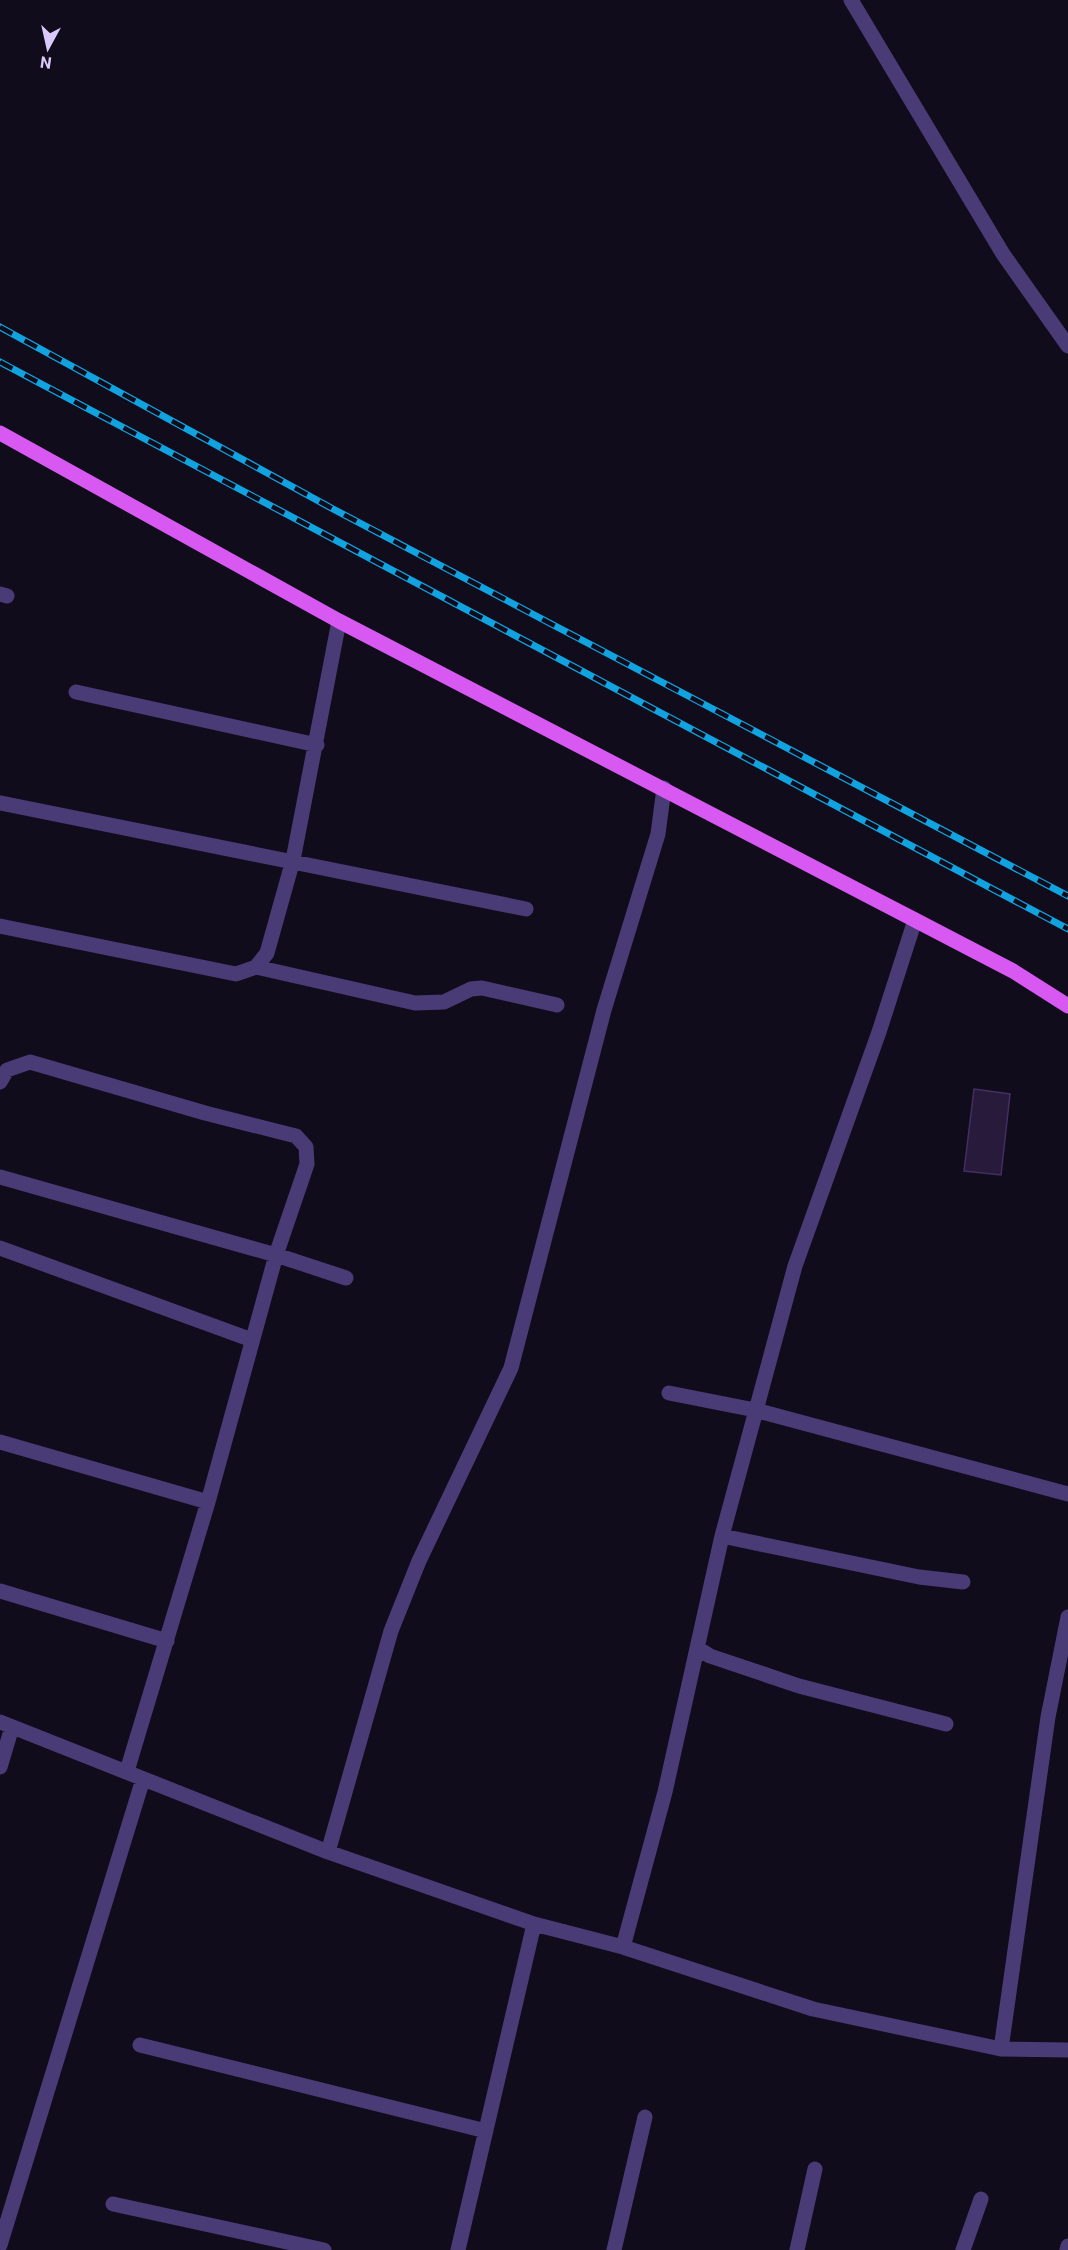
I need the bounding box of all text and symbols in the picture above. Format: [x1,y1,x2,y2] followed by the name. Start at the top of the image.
[18,18,78,78] north arrow
[39,52,53,73] text: N

